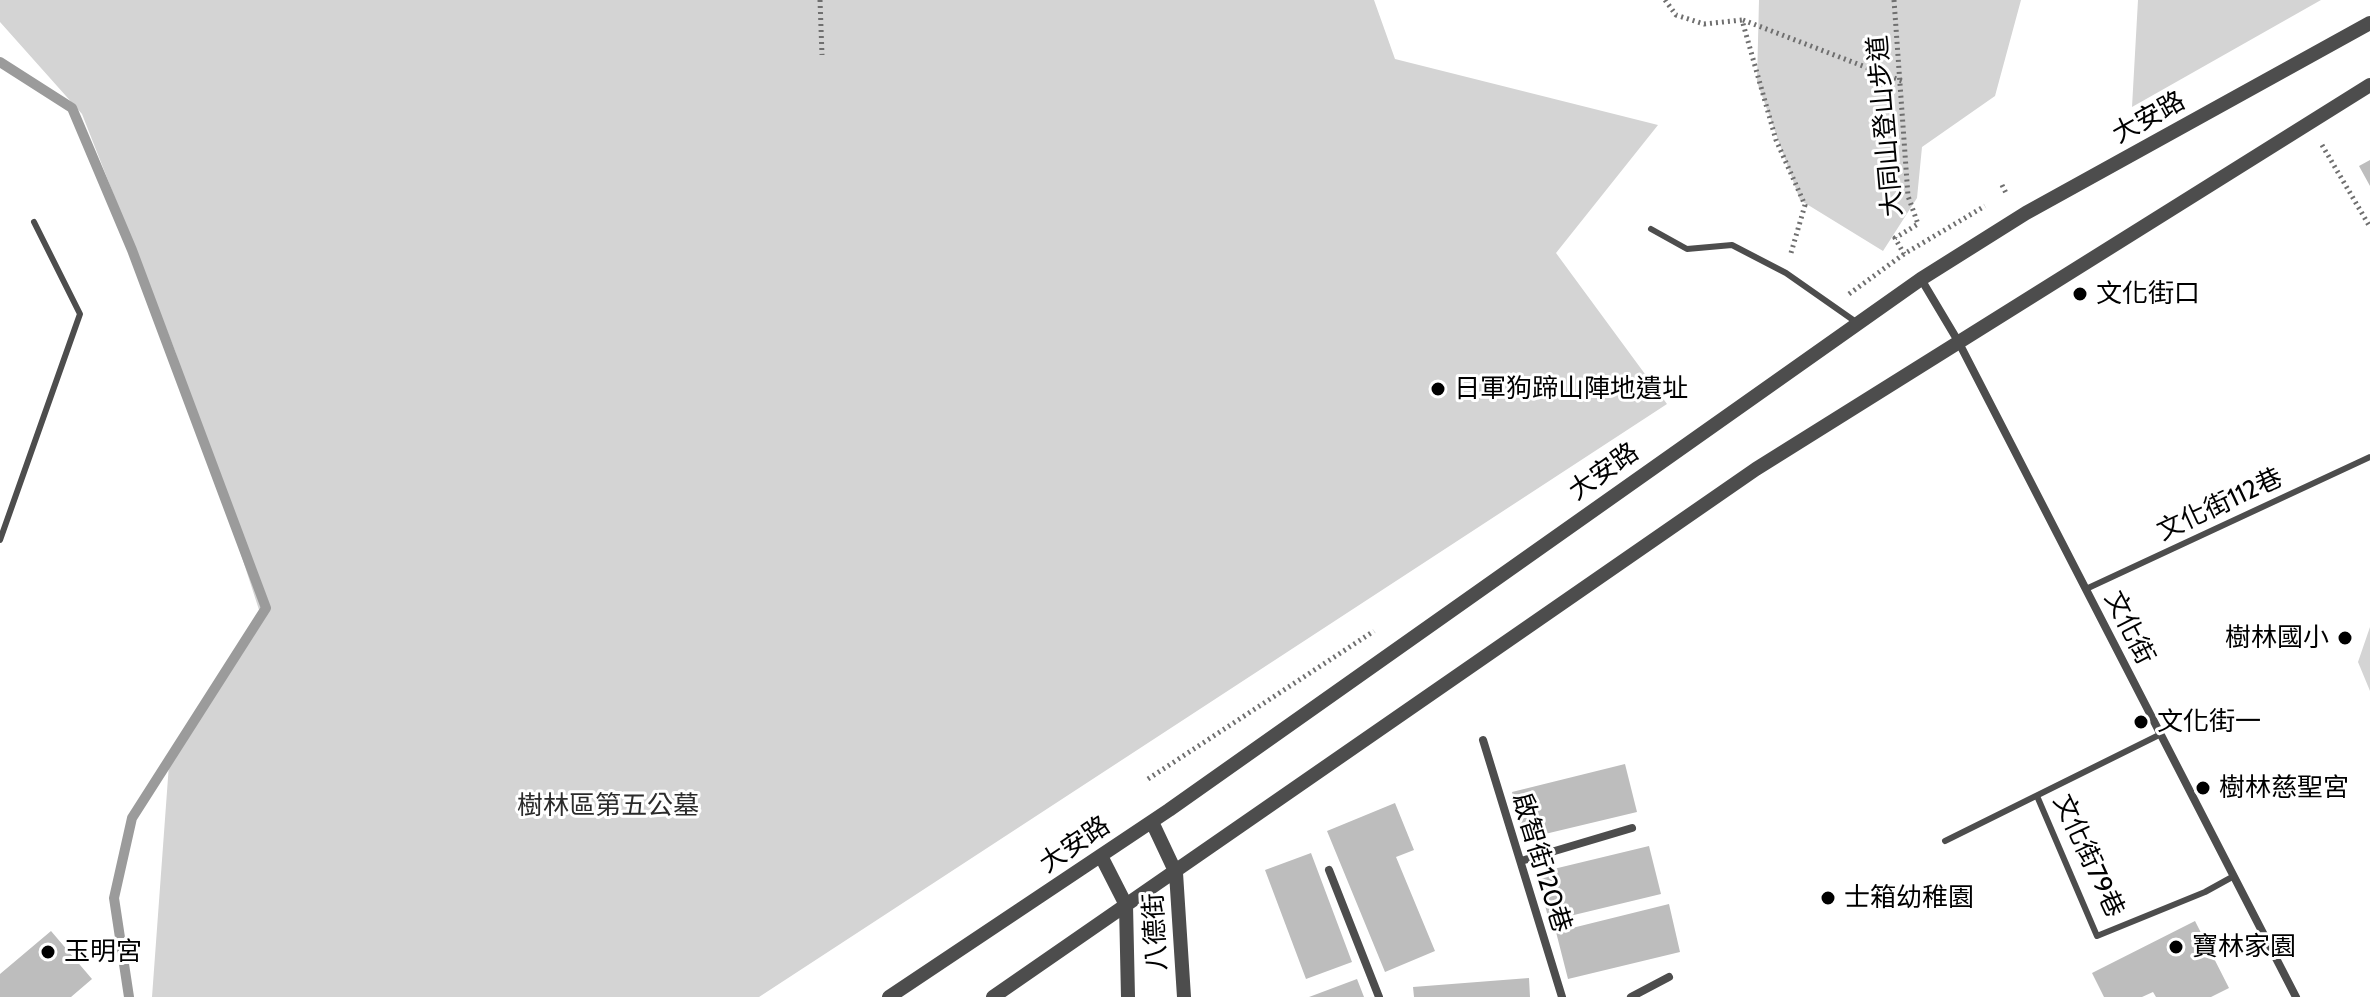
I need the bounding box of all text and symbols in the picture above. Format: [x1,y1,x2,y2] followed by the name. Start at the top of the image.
[1863,34,1909,218] street label: 大同山登山步道
[2107,85,2191,151] street label: 大安路
[2096,278,2200,310] place label: 文化街口
[2071,285,2089,303] marker: 文化街口
[1454,373,1688,405] place label: 日軍狗蹄山陣地遺址
[1429,380,1447,398] marker: 日軍狗蹄山陣地遺址
[1563,437,1645,507] street label: 大安路
[2152,462,2288,548] street label: 文化街112巷
[2097,586,2161,670] street label: 文化街
[2225,622,2329,654] place label: 樹林國小
[2336,629,2354,647] marker: 樹林國小
[2157,706,2261,738] place label: 文化街一
[2132,713,2150,731] marker: 文化街一
[2219,772,2349,804] place label: 樹林慈聖宮
[2194,779,2212,797] marker: 樹林慈聖宮
[1505,789,1577,937] street label: 啟智街120巷
[517,790,699,822] park label: 樹林區第五公墓
[2046,790,2130,922] street label: 文化街79巷
[1034,810,1116,880] street label: 大安路
[1844,882,1974,914] place label: 士箱幼稚園
[1819,889,1837,907] marker: 士箱幼稚園
[1138,892,1174,972] street label: 八德街
[2192,931,2296,963] place label: 寶林家園
[64,936,142,968] place label: 玉明宮
[2167,938,2185,956] marker: 寶林家園
[39,943,57,961] marker: 玉明宮

